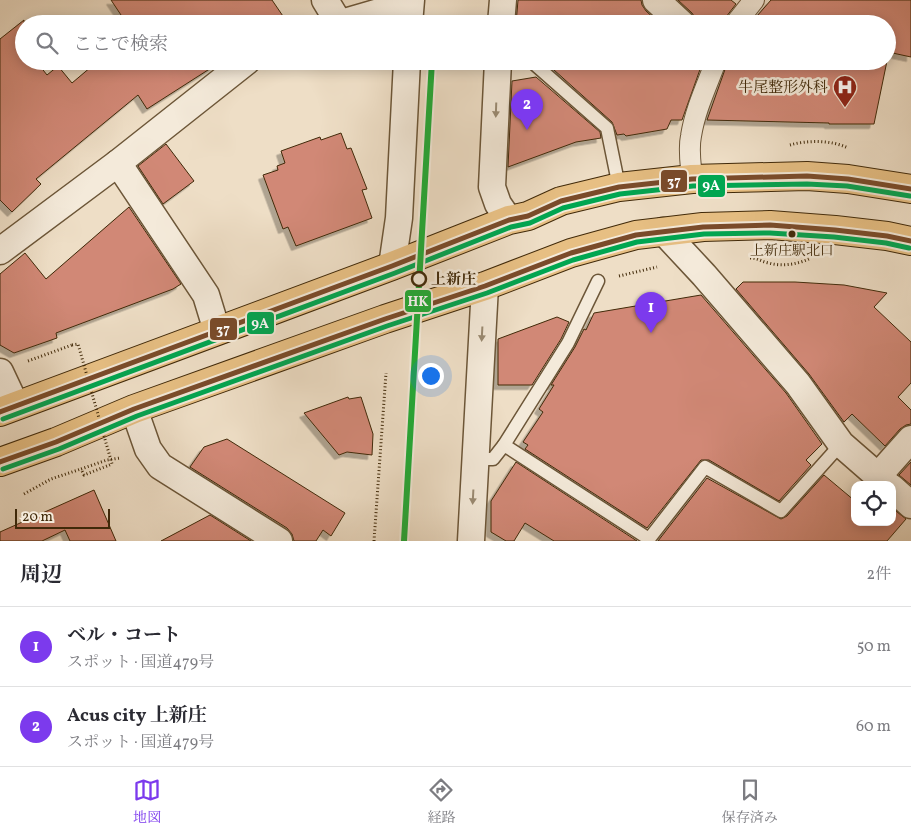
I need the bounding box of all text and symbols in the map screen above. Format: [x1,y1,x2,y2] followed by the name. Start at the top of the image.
[15,15,896,70] search box
[33,29,61,57] icon: search
[73,32,168,58] text: ここで検索
[832,74,858,108] hospital icon: 牛尾整形外科
[738,78,828,99] place label: 牛尾整形外科
[511,89,543,130] pin: 2
[492,102,500,118] one-way arrow
[660,169,688,193] line badge: 37
[667,173,681,192] text: 37
[697,174,726,198] line badge: 9A
[702,177,720,196] text: 9A
[787,229,797,239] marker: 上新庄駅北口
[750,242,834,261] place label: 上新庄駅北口
[431,270,476,291] place label: 上新庄
[411,271,427,287] marker: 上新庄
[404,289,432,313] line badge: HK
[635,292,667,333] pin: 1
[407,293,429,312] text: HK
[246,311,275,335] line badge: 9A
[251,315,269,334] text: 9A
[209,317,238,341] line badge: 37
[216,321,230,340] text: 37
[478,327,486,343] one-way arrow
[418,363,444,389] your location
[851,481,896,526] map controls
[851,481,896,526] button: locate
[468,489,476,505] one-way arrow
[15,506,110,529] scale bar
[22,508,53,527] text: 20 m
[20,561,62,590] text: 周辺
[866,564,891,586] text: 2件
[67,623,181,649] text: ベル・コート
[33,636,39,658] text: 1
[857,636,891,658] text: 50 m
[67,652,214,674] text: スポット · 国道479号
[67,703,207,729] text: Acus city 上新庄
[32,716,40,738] text: 2
[856,716,891,738] text: 60 m
[67,732,214,754] text: スポット · 国道479号
[133,776,161,828] tab: 地図
[427,776,455,828] tab: 経路
[722,776,778,828] tab: 保存済み

